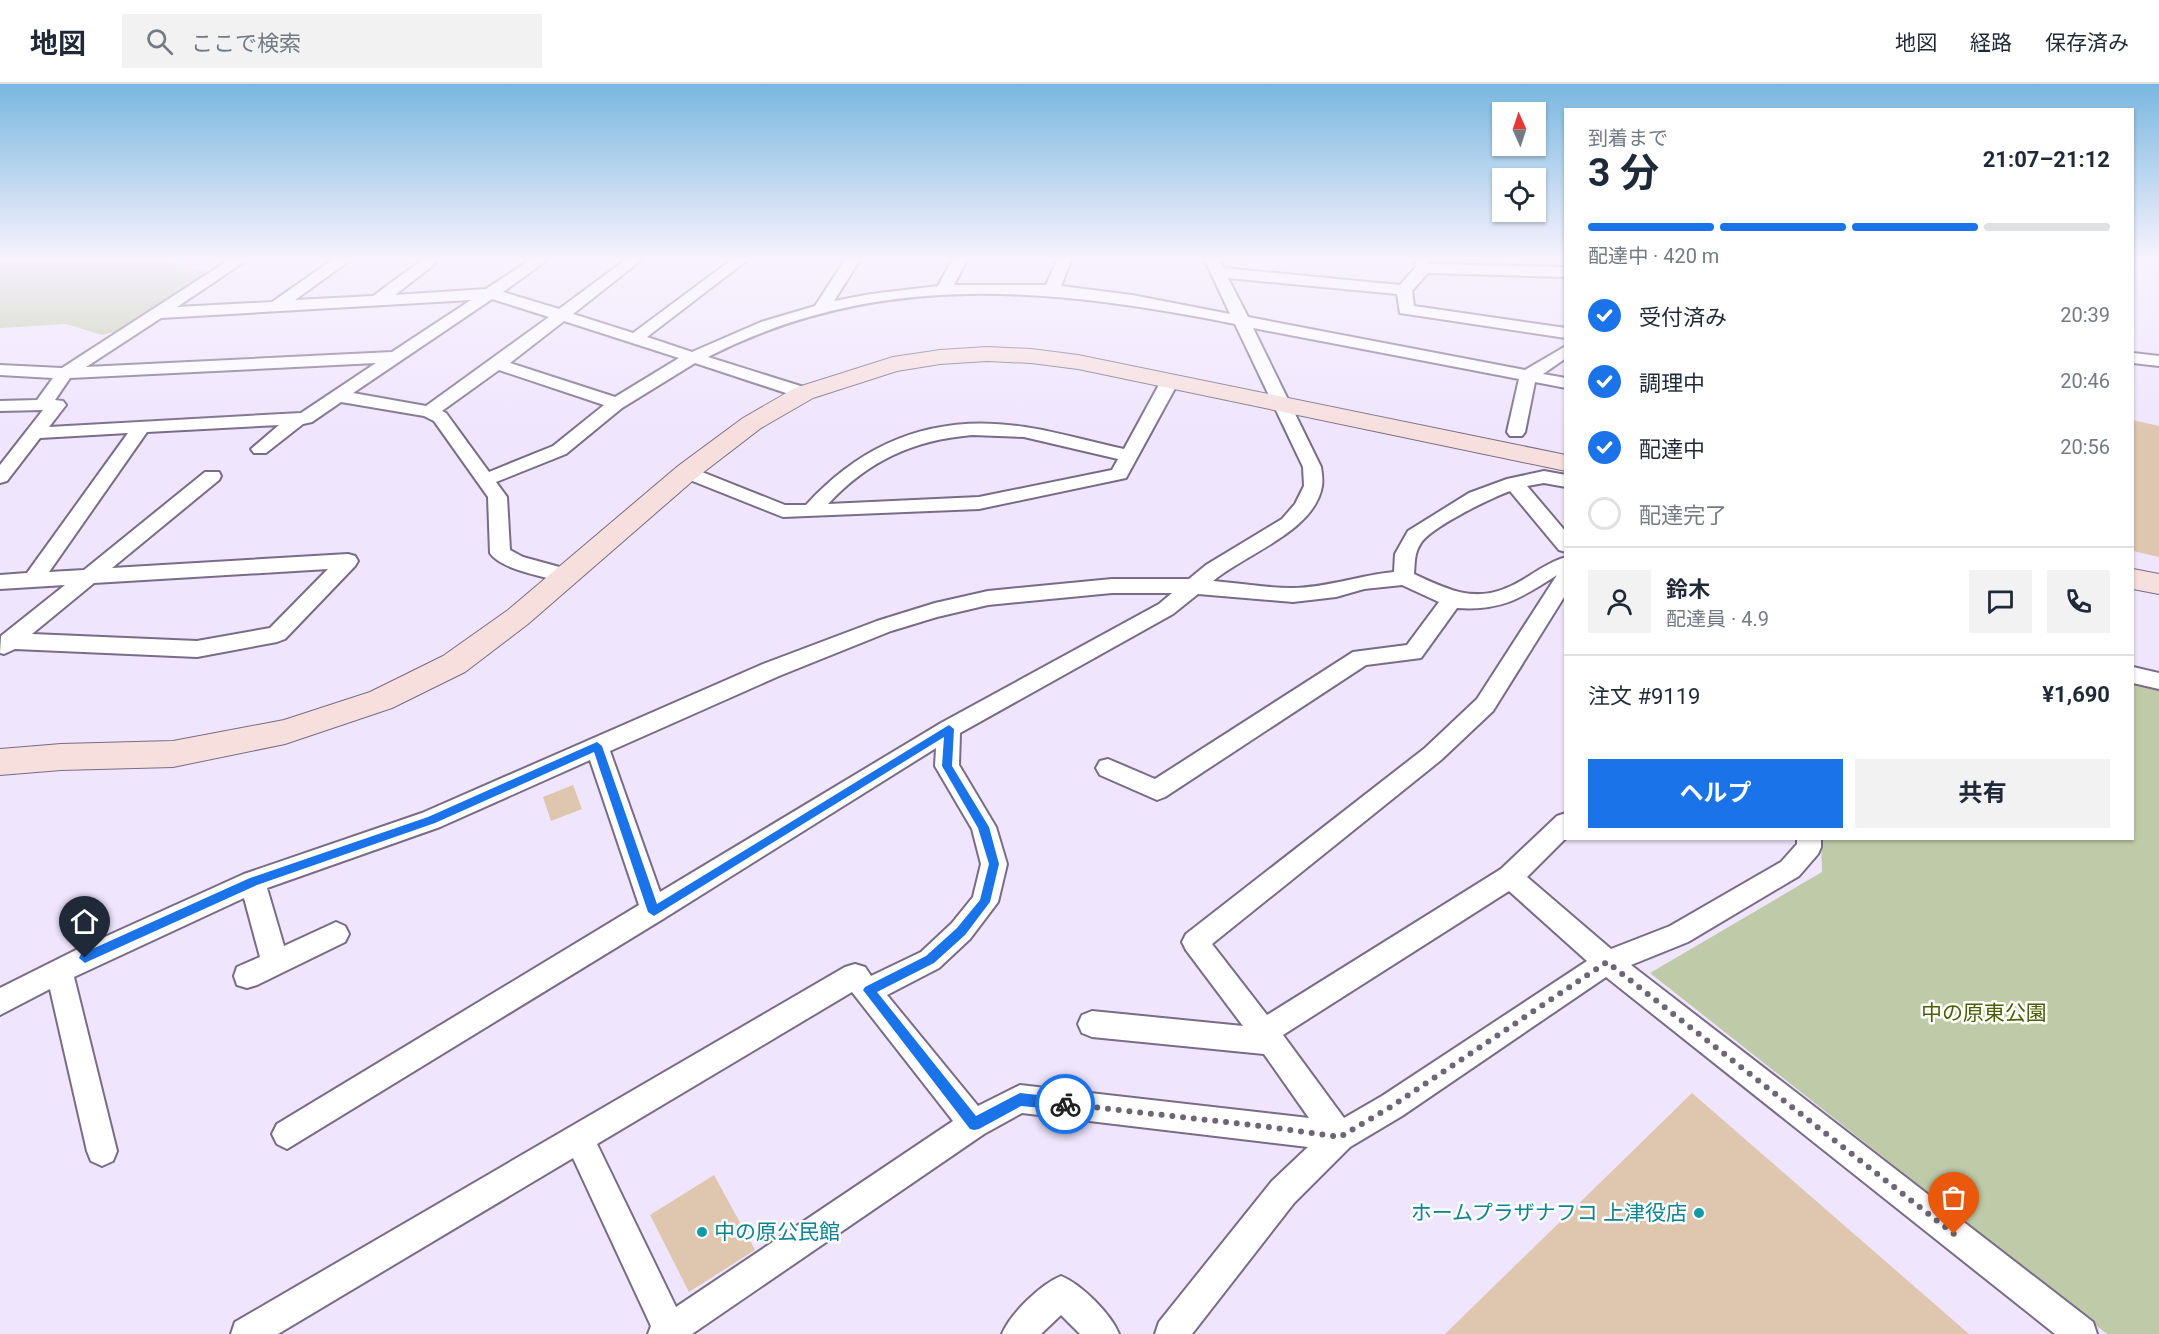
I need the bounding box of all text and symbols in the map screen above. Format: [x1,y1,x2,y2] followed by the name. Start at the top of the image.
[122,14,542,68] search box
[143,25,176,58] icon: search
[30,27,86,60] text: 地図
[191,31,301,56] text: ここで検索
[1895,31,1937,55] text: 地図
[1970,31,2012,55] text: 経路
[2045,31,2129,55] text: 保存済み
[1492,102,1546,156] north arrow
[1492,102,1546,222] map controls
[1588,126,1668,150] text: 到着まで
[1983,147,2110,172] text: 21:07–21:12
[1588,150,1659,196] text: 3 分
[1492,168,1546,222] button: locate
[1588,244,1719,268] text: 配達中 · 420 m
[1588,299,1621,332] icon: check
[2060,303,2110,327] text: 20:39
[1639,305,1727,330] text: 受付済み
[1588,365,1621,398] icon: check
[2060,369,2110,393] text: 20:46
[1639,371,1705,396] text: 調理中
[1588,431,1621,464] icon: check
[2060,435,2110,459] text: 20:56
[1639,437,1705,462] text: 配達中
[1639,503,1727,528] text: 配達完了
[1588,570,1651,633] button: person
[1969,570,2032,633] button: chat
[2047,570,2110,633] button: phone
[1666,577,1710,602] text: 鈴木
[1666,607,1769,631] text: 配達員 · 4.9
[2042,682,2110,707] text: ¥1,690
[1588,684,1700,709] text: 注文 #9119
[1588,759,1843,828] button: ヘルプ
[1855,759,2110,828] button: 共有
[59,896,110,958] pin
[68,905,101,938] icon: home
[1921,1001,2047,1025] park label: 中の原東公園
[1035,1074,1095,1134] courier
[1049,1088,1082,1121] icon: bike
[1928,1172,1979,1234] pin
[1937,1181,1970,1214] icon: bag
[1411,1201,1687,1225] place label: ホームプラザナフコ 上津役店
[1692,1206,1706,1220] marker: ホームプラザナフコ 上津役店
[714,1220,840,1244] place label: 中の原公民館
[695,1225,709,1239] marker: 中の原公民館

